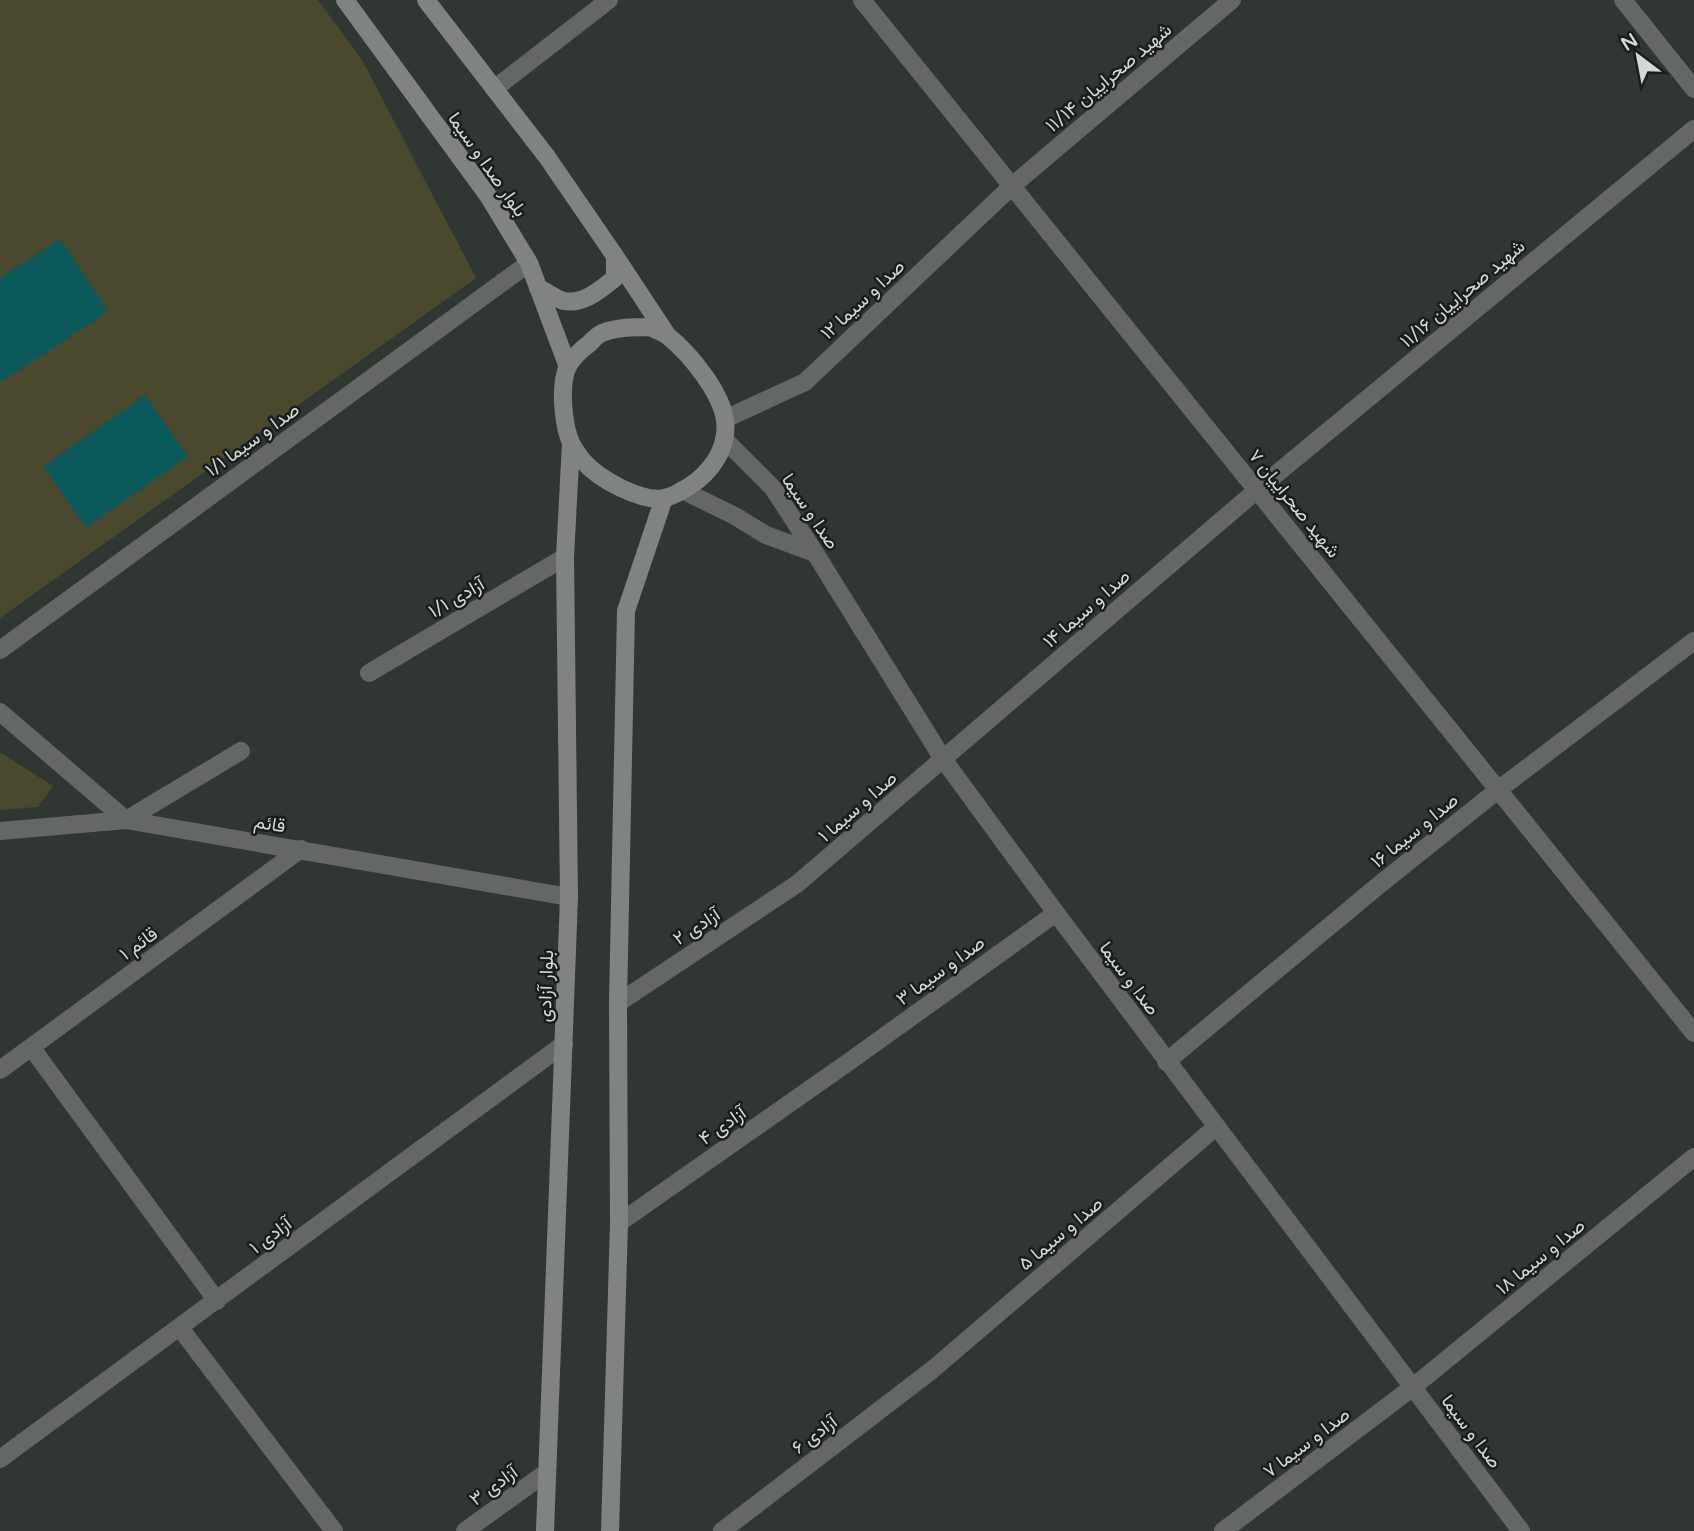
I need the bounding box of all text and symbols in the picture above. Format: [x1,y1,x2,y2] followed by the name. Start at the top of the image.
[1041,19,1176,137] street label: شهید صحراییان ۱۱/۱۴
[1603,21,1673,91] north arrow
[1617,29,1642,56] text: N
[443,108,531,221] street label: بلوار صدا و سیما
[1396,235,1529,352] street label: شهید صحراییان ۱۱/۱۶
[816,255,909,344] street label: صدا و سیما ۱۲
[201,398,304,481] street label: صدا و سیما ۱/۱
[1244,445,1345,562] street label: شهید صحراییان ۷
[777,470,843,554] street label: صدا و سیما
[1039,565,1135,652] street label: صدا و سیما ۱۴
[425,572,490,623] street label: آزادی ۱/۱
[814,767,901,847] street label: صدا و سیما ۱
[1366,789,1463,873] street label: صدا و سیما ۱۶
[252,810,287,839] street label: قائم
[669,903,725,950] street label: آزادی ۲
[115,923,163,966] street label: قائم ۱
[892,931,989,1010] street label: صدا و سیما ۳
[1094,937,1164,1020] street label: صدا و سیما
[534,949,558,1023] street label: بلوار آزادی
[695,1101,752,1150] street label: آزادی ۴
[1014,1192,1107,1275] street label: صدا و سیما ۵
[245,1212,297,1259] street label: آزادی ۱
[1492,1214,1590,1299] street label: صدا و سیما ۱۸
[1436,1390,1506,1473] street label: صدا و سیما
[1259,1403,1354,1482] street label: صدا و سیما ۷
[788,1410,843,1459] street label: آزادی ۶
[465,1460,523,1511] street label: آزادی ۳

